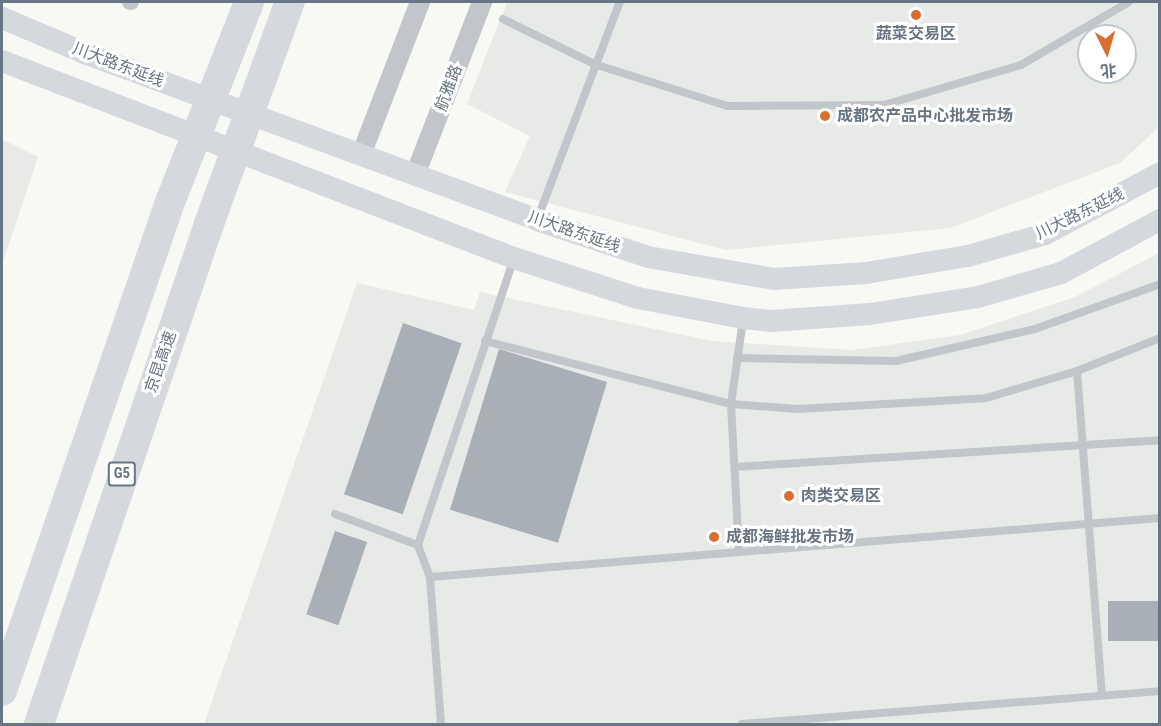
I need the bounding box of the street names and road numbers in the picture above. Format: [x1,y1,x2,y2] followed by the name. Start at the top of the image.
[70,39,166,91] street label: 川大路东延线
[431,62,467,114] street label: 航雅路
[1033,184,1127,244] street label: 川大路东延线
[525,207,623,257] street label: 川大路东延线
[142,329,180,395] street label: 京昆高速
[107,462,137,486] road number: G5

